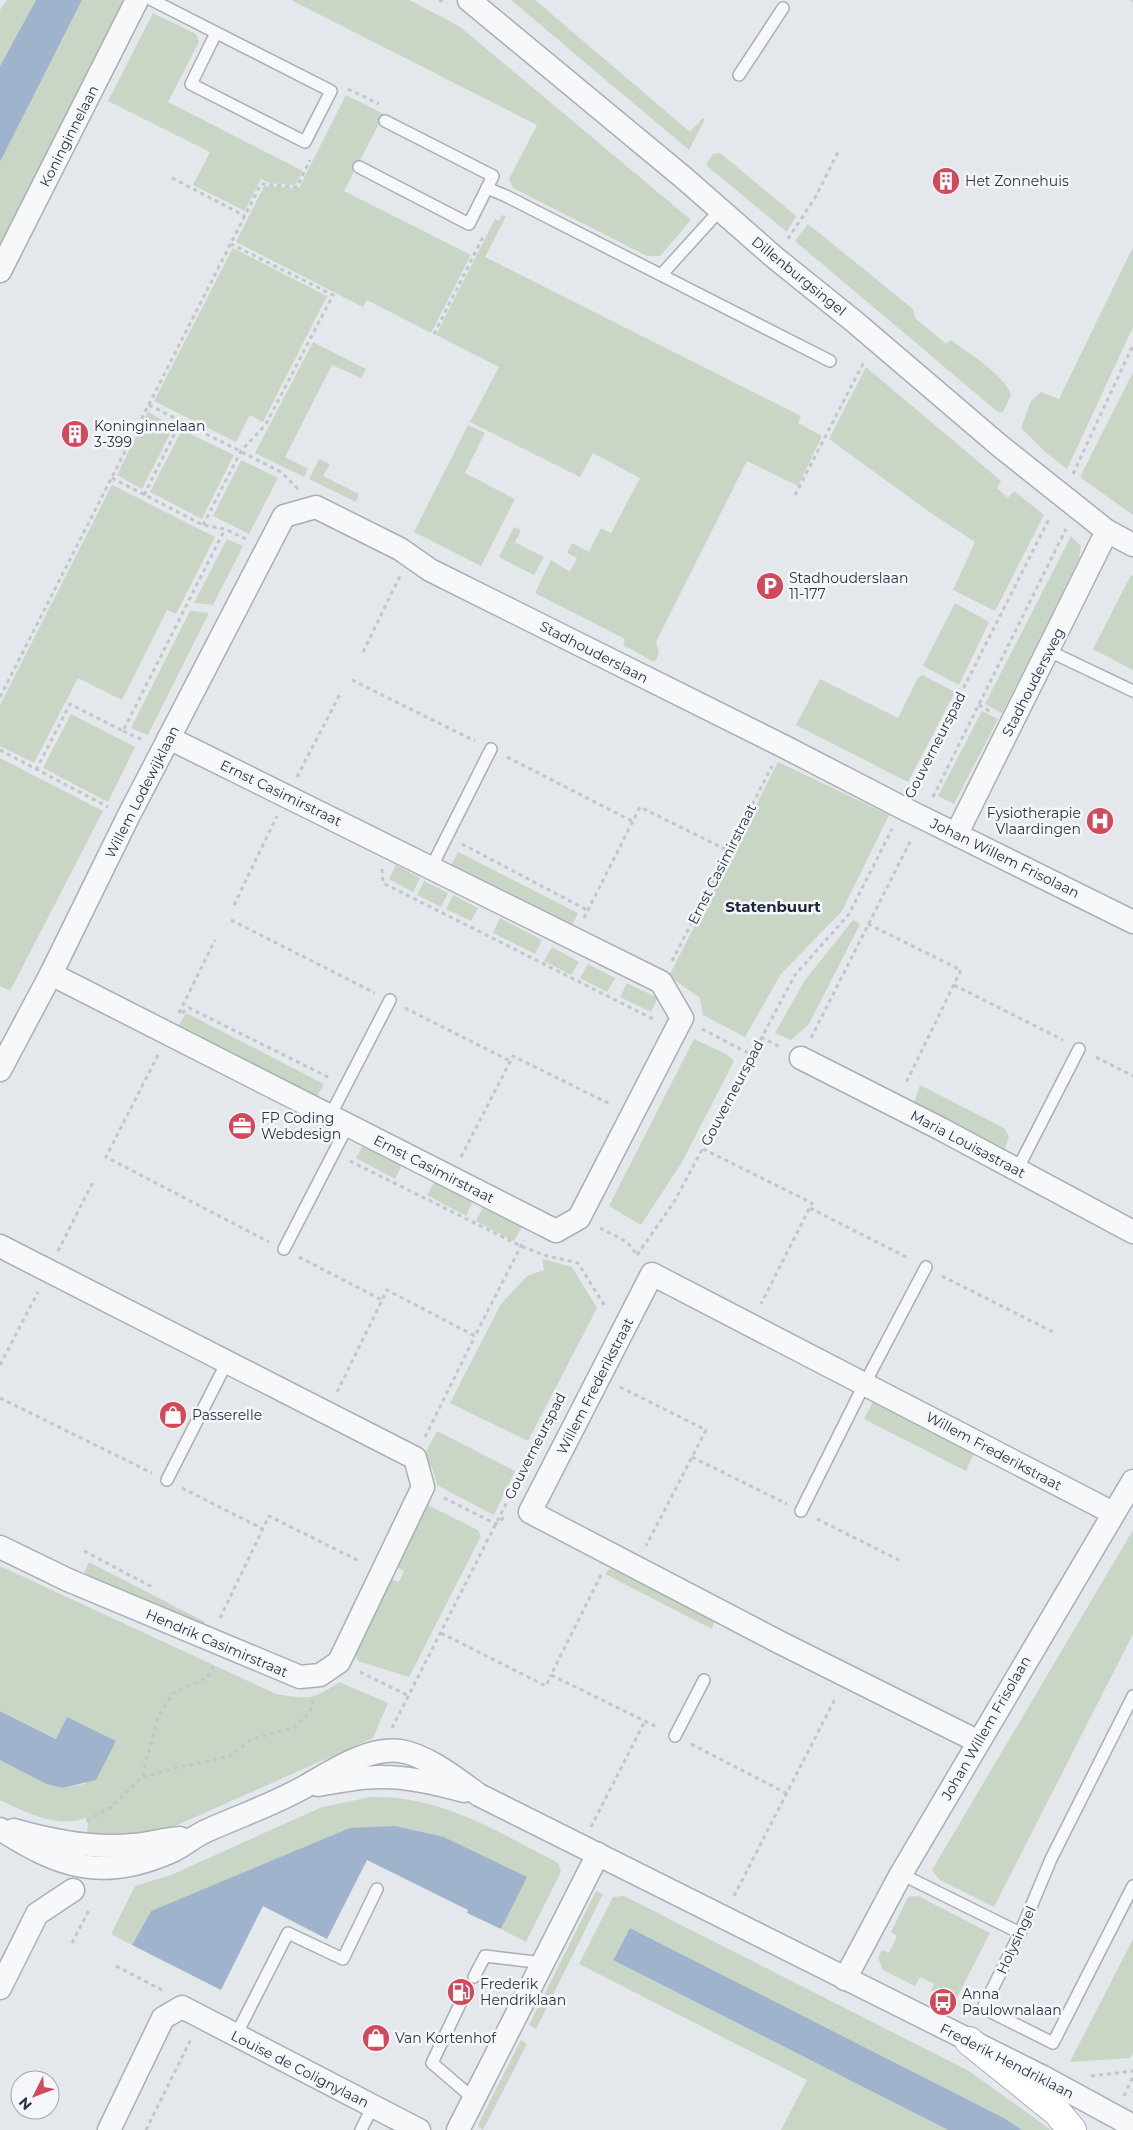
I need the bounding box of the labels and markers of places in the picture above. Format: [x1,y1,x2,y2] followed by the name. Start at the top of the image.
[931,166,961,196] building icon: Het Zonnehuis
[965,172,1069,190] place label: Het Zonnehuis
[94,417,206,451] place label: Koninginnelaan 3-399
[60,419,90,449] building icon: Koninginnelaan 3-399
[789,569,909,603] place label: Stadhouderslaan 11-177
[755,571,785,601] parking icon: Stadhouderslaan 11-177
[987,804,1081,838] place label: Fysiotherapie Vlaardingen
[1085,806,1115,836] hospital icon: Fysiotherapie Vlaardingen
[261,1109,341,1143] place label: FP Coding Webdesign
[227,1111,257,1141] office icon: FP Coding Webdesign
[158,1400,188,1430] shop icon: Passerelle
[192,1406,262,1424] place label: Passerelle
[480,1975,566,2009] place label: Frederik Hendriklaan
[446,1977,476,2007] fuel station icon: Frederik Hendriklaan
[962,1985,1062,2019] place label: Anna Paulownalaan
[928,1987,958,2017] bus stop icon: Anna Paulownalaan
[361,2023,391,2053] shop icon: Van Kortenhof
[395,2029,497,2047] place label: Van Kortenhof

